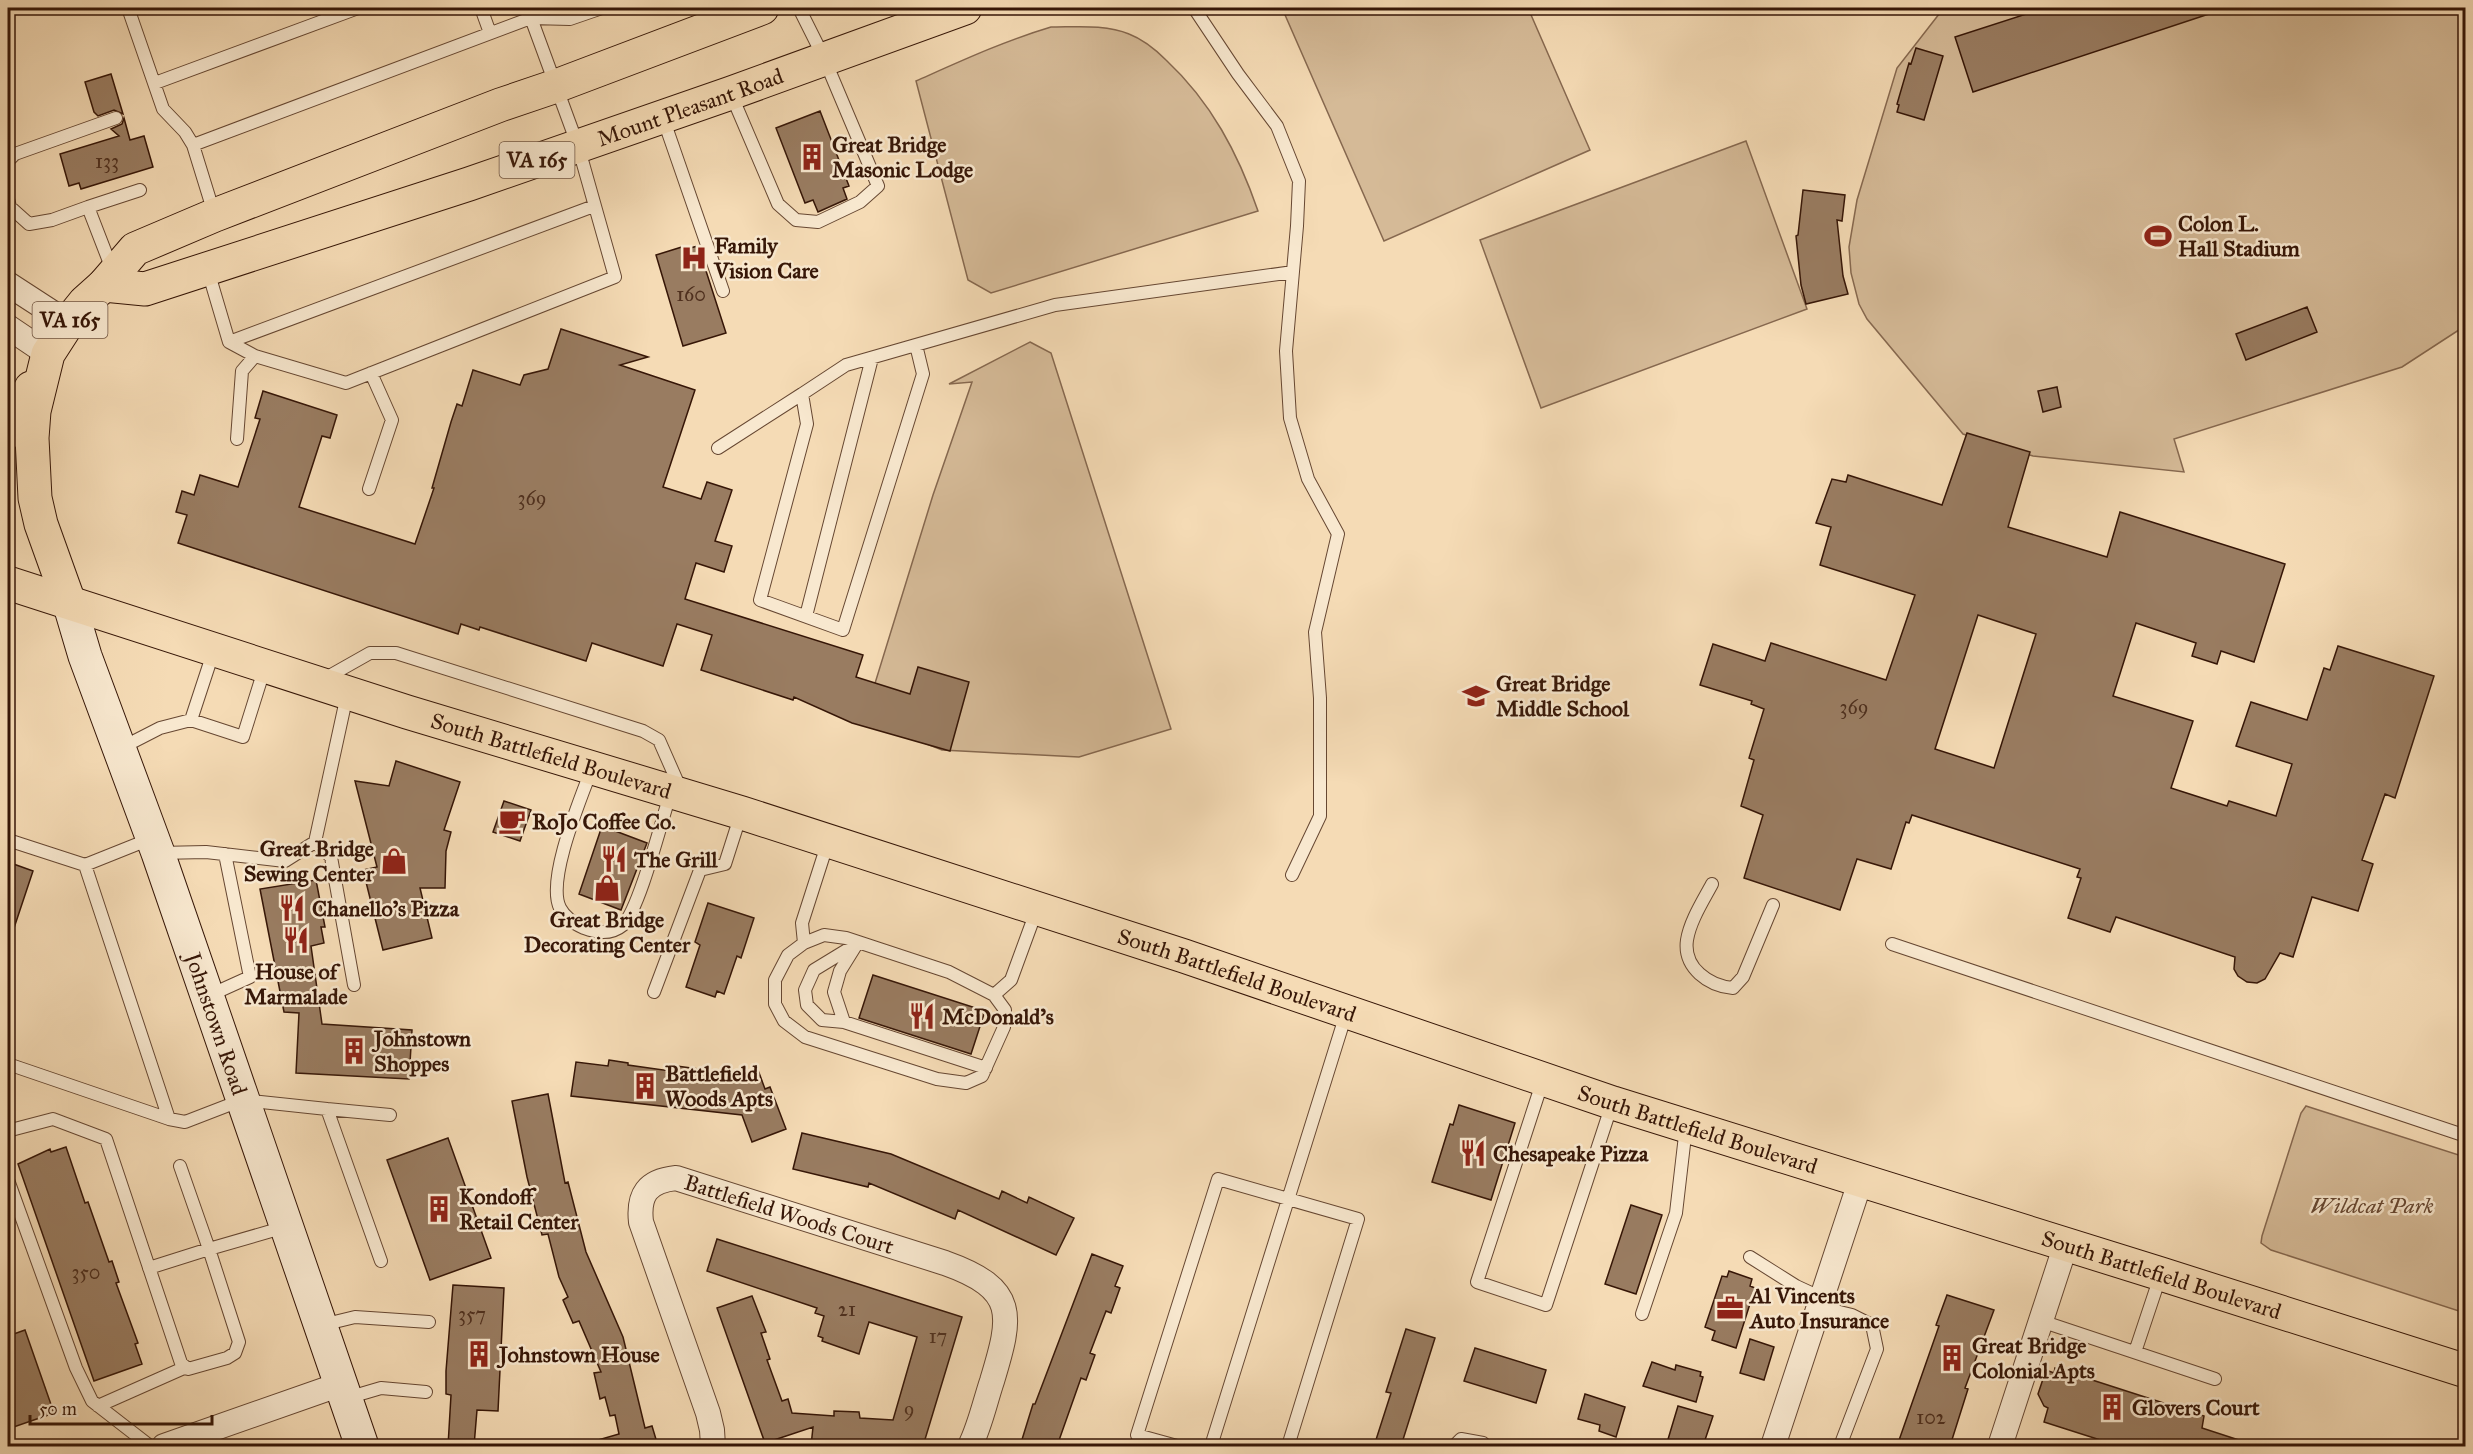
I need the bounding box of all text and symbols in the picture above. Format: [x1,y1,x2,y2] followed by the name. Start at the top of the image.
[594,62,787,152] street label: Mount Pleasant Road
[832,131,973,183] place label: Great Bridge Masonic Lodge
[500,142,574,178] road number: VA 165
[797,142,827,172] building icon: Great Bridge Masonic Lodge
[95,149,119,173] house number: 133
[2178,210,2300,262] place label: Colon L. Hall Stadium
[2143,221,2173,251] sports icon: Colon L. Hall Stadium
[713,232,819,284] place label: Family Vision Care
[679,243,709,273] hospital icon: Family Vision Care
[676,282,706,306] house number: 160
[32,302,107,338] road number: VA 165
[518,486,547,510] house number: 369
[1496,670,1630,722] place label: Great Bridge Middle School
[1461,681,1491,711] school or university icon: Great Bridge Middle School
[1840,695,1869,719] house number: 369
[427,707,675,805] street label: South Battlefield Boulevard
[497,806,527,836] cafe icon: RoJo Coffee Co.
[532,808,676,836] place label: RoJo Coffee Co.
[244,835,375,887] place label: Great Bridge Sewing Center
[599,844,629,874] restaurant icon: The Grill
[379,846,409,876] shop icon: Great Bridge Sewing Center
[633,846,718,873] place label: The Grill
[592,873,622,903] shop icon: Great Bridge Decorating Center
[277,893,307,923] restaurant icon: Chanello's Pizza
[312,895,460,922] place label: Chanello's Pizza
[524,906,691,958] place label: Great Bridge Decorating Center
[1114,922,1360,1028] street label: South Battlefield Boulevard
[281,925,311,955] restaurant icon: House of Marmalade
[179,947,253,1099] street label: Johnstown Road
[244,958,348,1010] place label: House of Marmalade
[907,1001,937,1031] restaurant icon: McDonald's
[942,1003,1054,1030] place label: McDonald's
[371,1025,471,1077] place label: Johnstown Shoppes
[339,1036,369,1066] building icon: Johnstown Shoppes
[665,1060,773,1112] place label: Battlefield Woods Apts
[630,1071,660,1101] building icon: Battlefield Woods Apts
[1574,1079,1821,1180] street label: South Battlefield Boulevard
[1458,1138,1488,1168] restaurant icon: Chesapeake Pizza
[1493,1140,1649,1167] place label: Chesapeake Pizza
[681,1168,898,1260] street label: Battlefield Woods Court
[459,1183,579,1235] place label: Kondoff Retail Center
[2310,1192,2434,1219] park label: Wildcat Park
[424,1194,454,1224] building icon: Kondoff Retail Center
[2038,1225,2285,1325] street label: South Battlefield Boulevard
[72,1260,100,1284] house number: 350
[1748,1282,1889,1334] place label: Al Vincents Auto Insurance
[1715,1293,1745,1323] office icon: Al Vincents Auto Insurance
[838,1297,856,1321] house number: 21
[458,1302,486,1326] house number: 357
[929,1324,947,1348] house number: 17
[1972,1332,2095,1384] place label: Great Bridge Colonial Apts
[464,1339,494,1369] building icon: Johnstown House
[496,1341,660,1369] place label: Johnstown House
[1937,1343,1967,1373] building icon: Great Bridge Colonial Apts
[30,1388,212,1426] scale bar
[2097,1392,2127,1422] building icon: Glovers Court
[2132,1394,2260,1421] place label: Glovers Court
[904,1397,914,1421] house number: 9
[39,1398,77,1420] text: 50 m
[1916,1405,1946,1429] house number: 102

